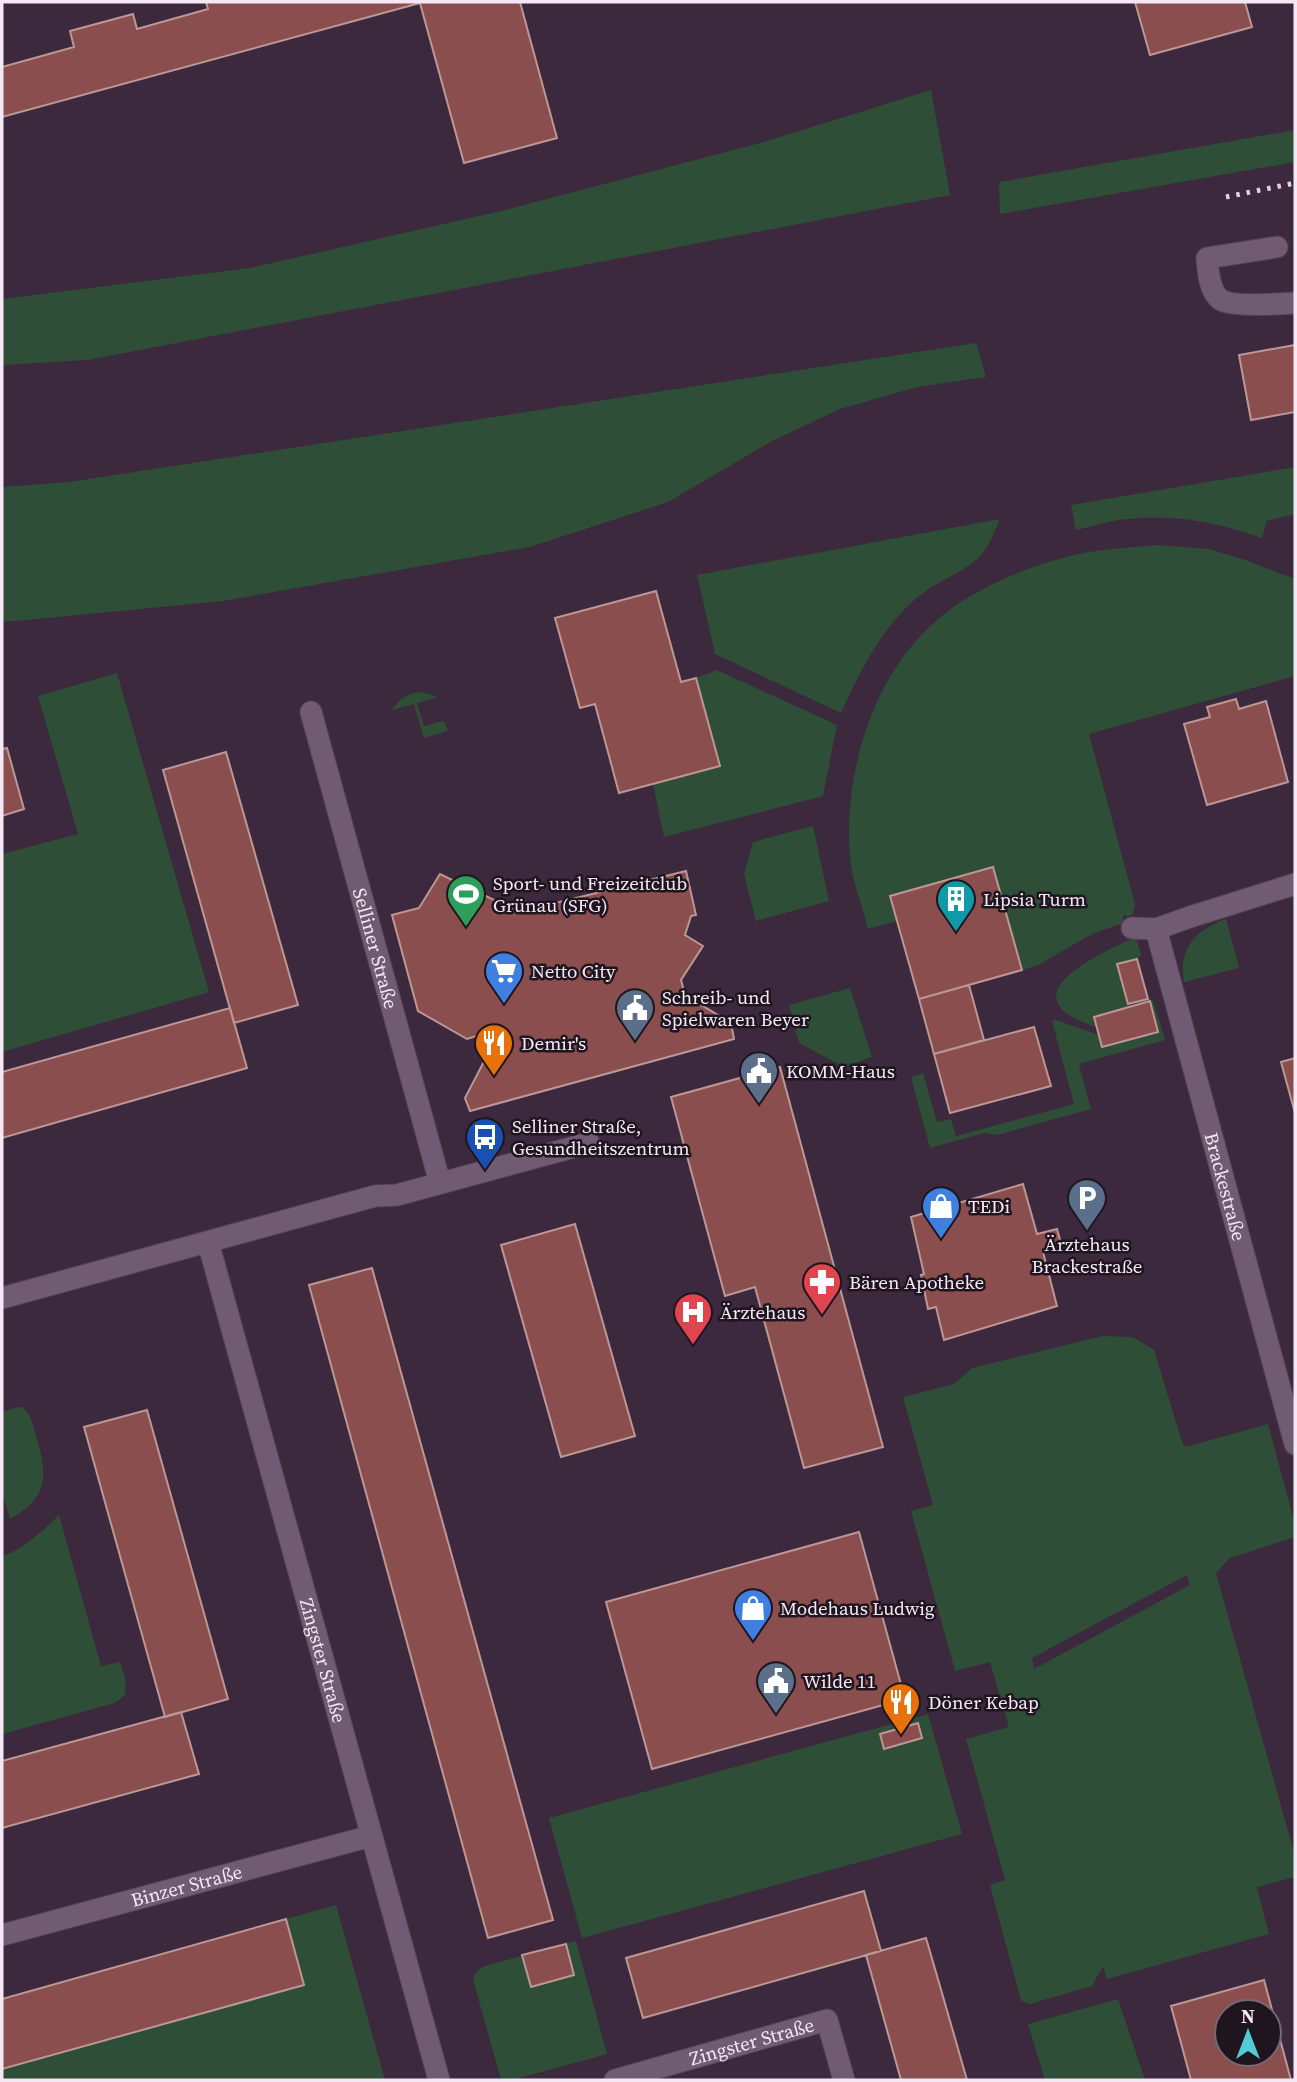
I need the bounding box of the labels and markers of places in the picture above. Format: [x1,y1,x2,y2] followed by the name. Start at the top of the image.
[493,870,687,918] place label: Sport- und Freizeitclub Grünau (SFG)
[445,873,487,928] sports icon: Sport- und Freizeitclub Grünau (SFG)
[935,878,977,933] building icon: Lipsia Turm
[983,886,1086,912] place label: Lipsia Turm
[483,950,525,1005] supermarket icon: Netto City
[531,958,616,984] place label: Netto City
[662,984,809,1032] place label: Schreib- und Spielwaren Beyer
[614,987,656,1042] public building icon: Schreib- und Spielwaren Beyer
[473,1022,515,1077] restaurant icon: Demir's
[521,1030,586,1056] place label: Demir's
[738,1050,780,1105] public building icon: KOMM-Haus
[786,1058,895,1084] place label: KOMM-Haus
[512,1113,690,1161] place label: Selliner Straße, Gesundheitszentrum
[464,1116,506,1171] bus stop icon: Selliner Straße, Gesundheitszentrum
[1066,1177,1108,1232] parking icon: Ärztehaus Brackestraße
[920,1185,962,1240] shop icon: TEDi
[968,1193,1010,1219] place label: TEDi
[1031,1231,1143,1279] place label: Ärztehaus Brackestraße
[801,1261,843,1316] pharmacy icon: Bären Apotheke
[849,1269,984,1295] place label: Bären Apotheke
[672,1291,714,1346] hospital icon: Ärztehaus
[720,1299,805,1325] place label: Ärztehaus
[732,1587,774,1642] shop icon: Modehaus Ludwig
[780,1595,935,1621] place label: Modehaus Ludwig
[755,1660,797,1715] public building icon: Wilde 11
[803,1668,876,1694] place label: Wilde 11
[880,1681,922,1736] restaurant icon: Döner Kebap
[928,1689,1039,1715] place label: Döner Kebap

